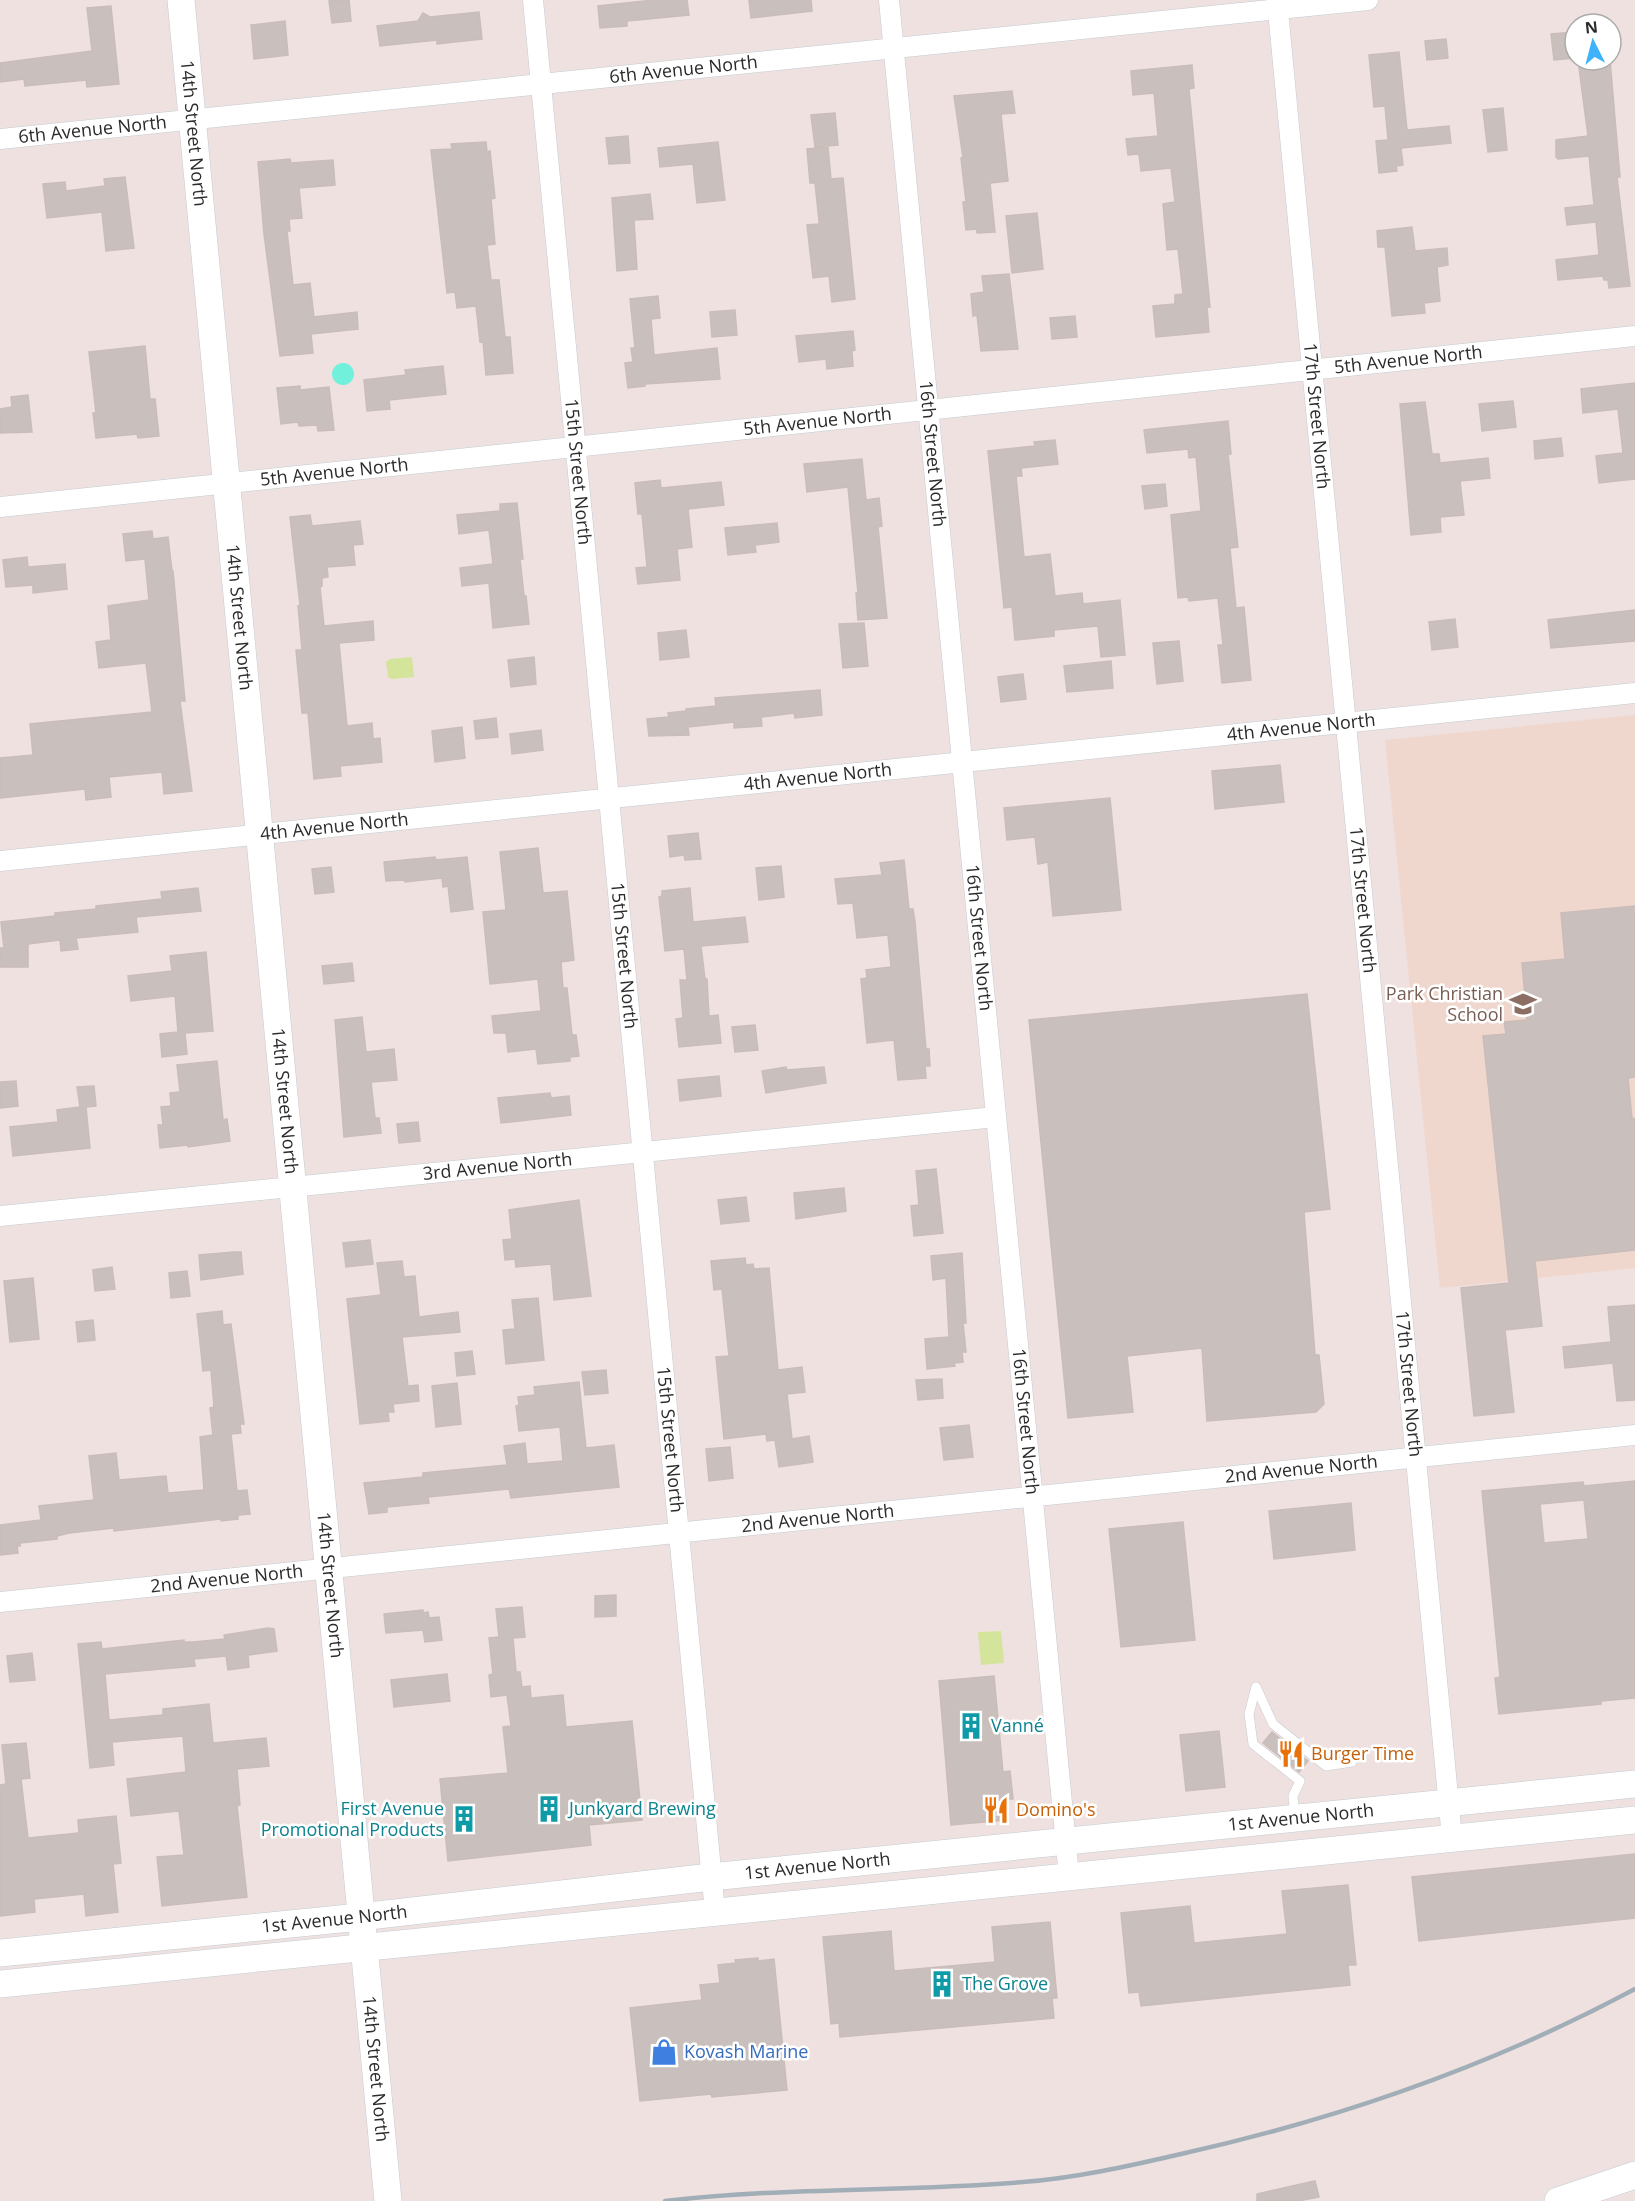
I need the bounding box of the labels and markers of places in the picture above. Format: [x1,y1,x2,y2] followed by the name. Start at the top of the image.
[1386,981,1503,1026] place label: Park Christian School
[1508,989,1538,1019] school or university icon: Park Christian School
[956,1711,986,1741] building icon: Vanné
[991,1713,1044,1737] place label: Vanné
[1276,1739,1306,1769] restaurant icon: Burger Time
[1311,1741,1414,1765] place label: Burger Time
[534,1794,564,1824] building icon: Junkyard Brewing
[981,1795,1011,1825] restaurant icon: Domino's
[261,1796,444,1841] place label: First Avenue Promotional Products
[567,1796,716,1820] place label: Junkyard Brewing
[1016,1797,1096,1821] place label: Domino's
[449,1804,479,1834] building icon: First Avenue Promotional Products
[927,1969,957,1999] building icon: The Grove
[962,1971,1048,1995] place label: The Grove
[649,2037,679,2067] shop icon: Kovash Marine
[684,2039,808,2063] place label: Kovash Marine

